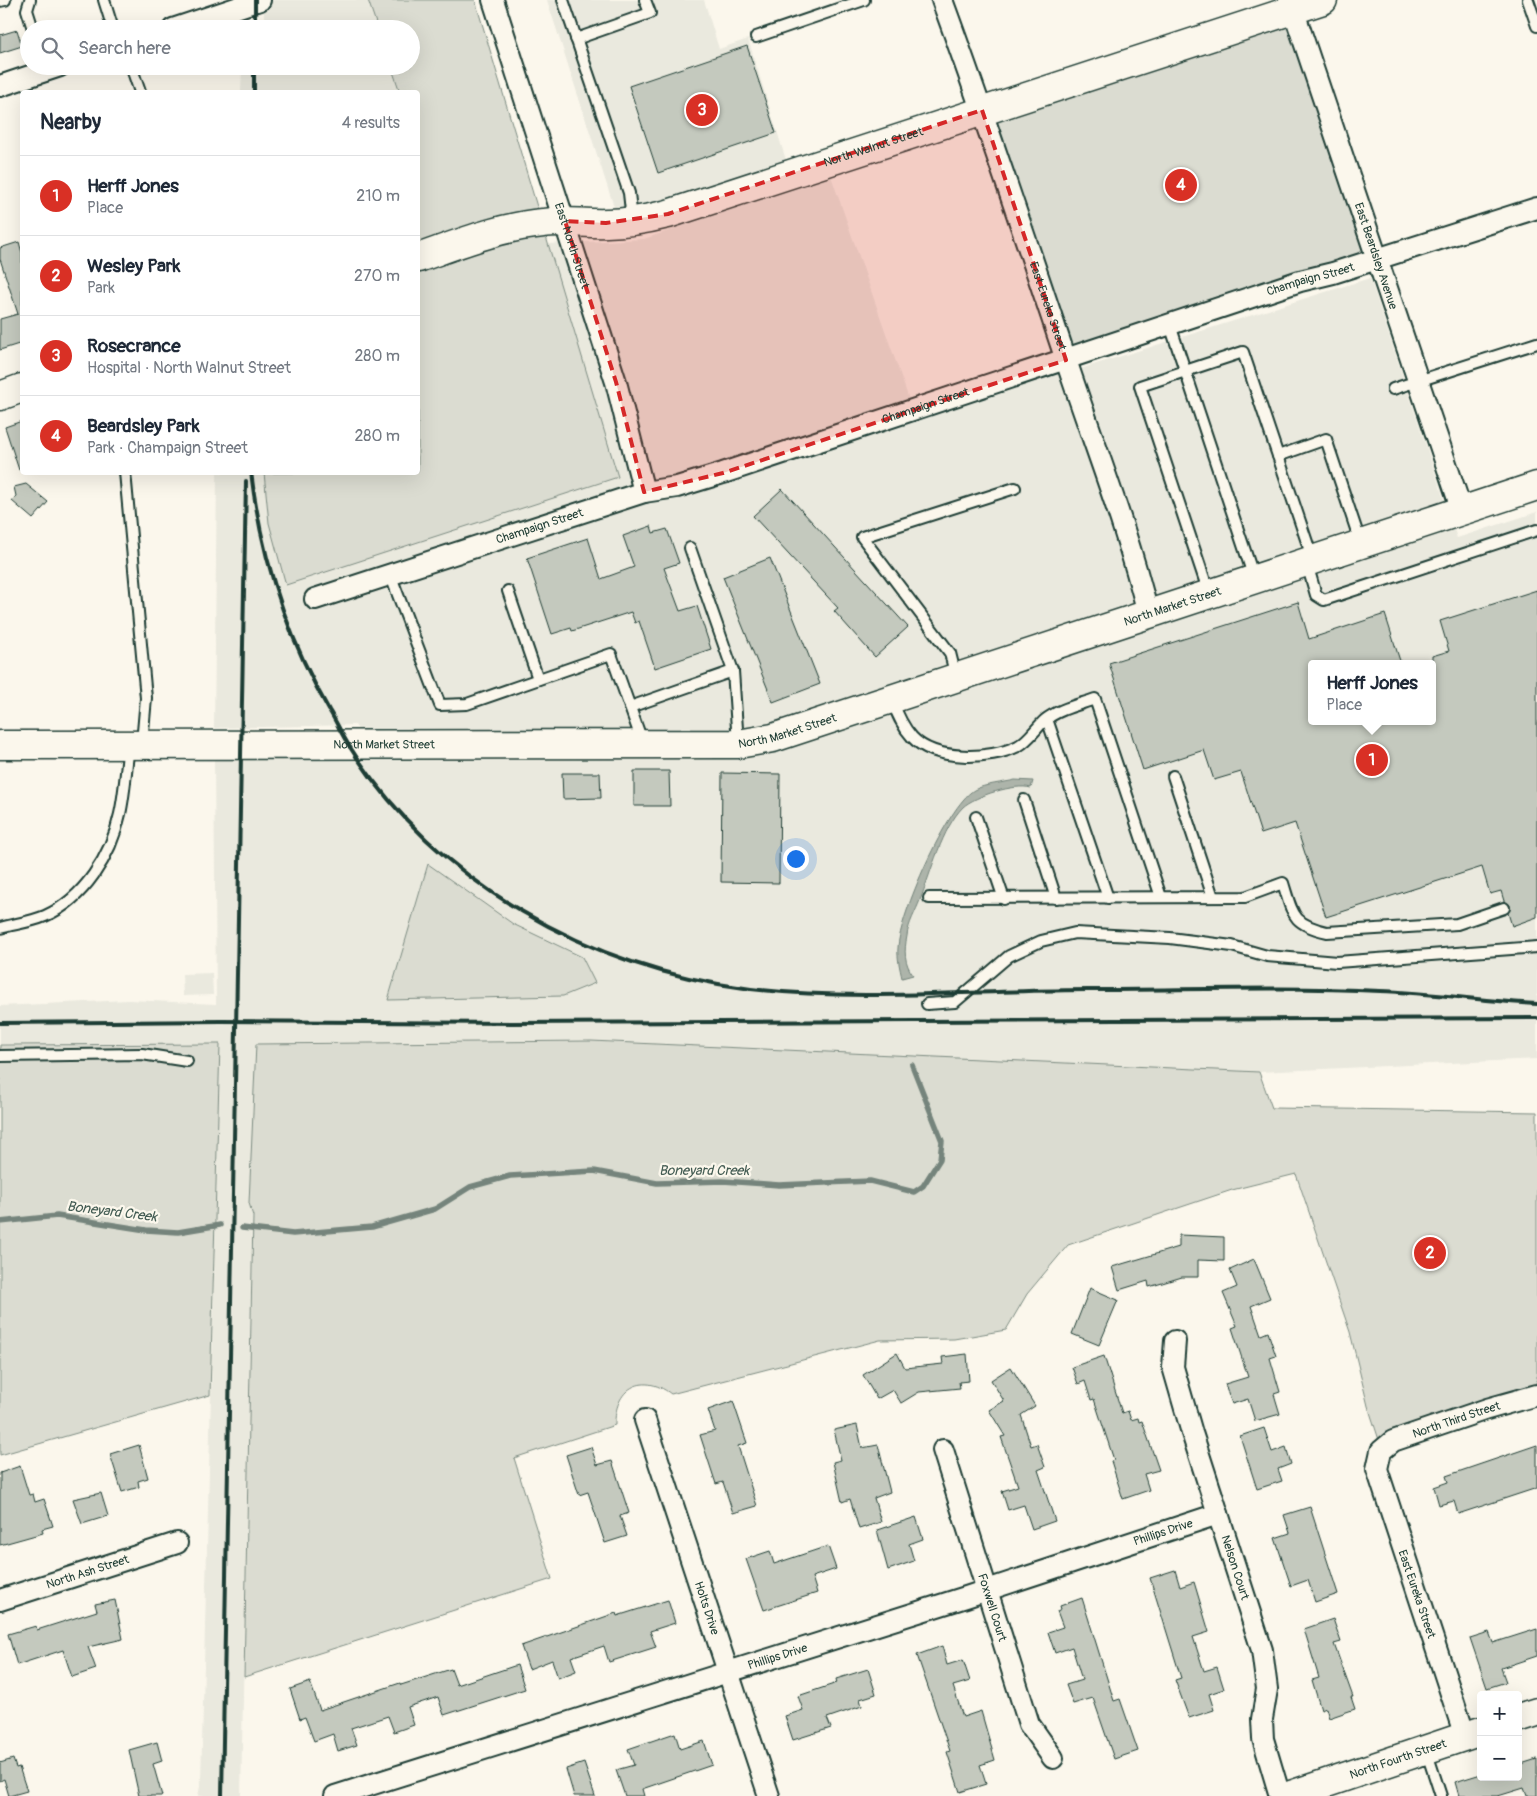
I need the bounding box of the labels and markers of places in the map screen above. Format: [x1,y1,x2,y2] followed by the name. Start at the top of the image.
[686,91,718,129] pin: 3
[1165,166,1197,204] pin: 4
[1356,741,1388,779] pin: 1
[1414,1234,1446,1272] pin: 2

